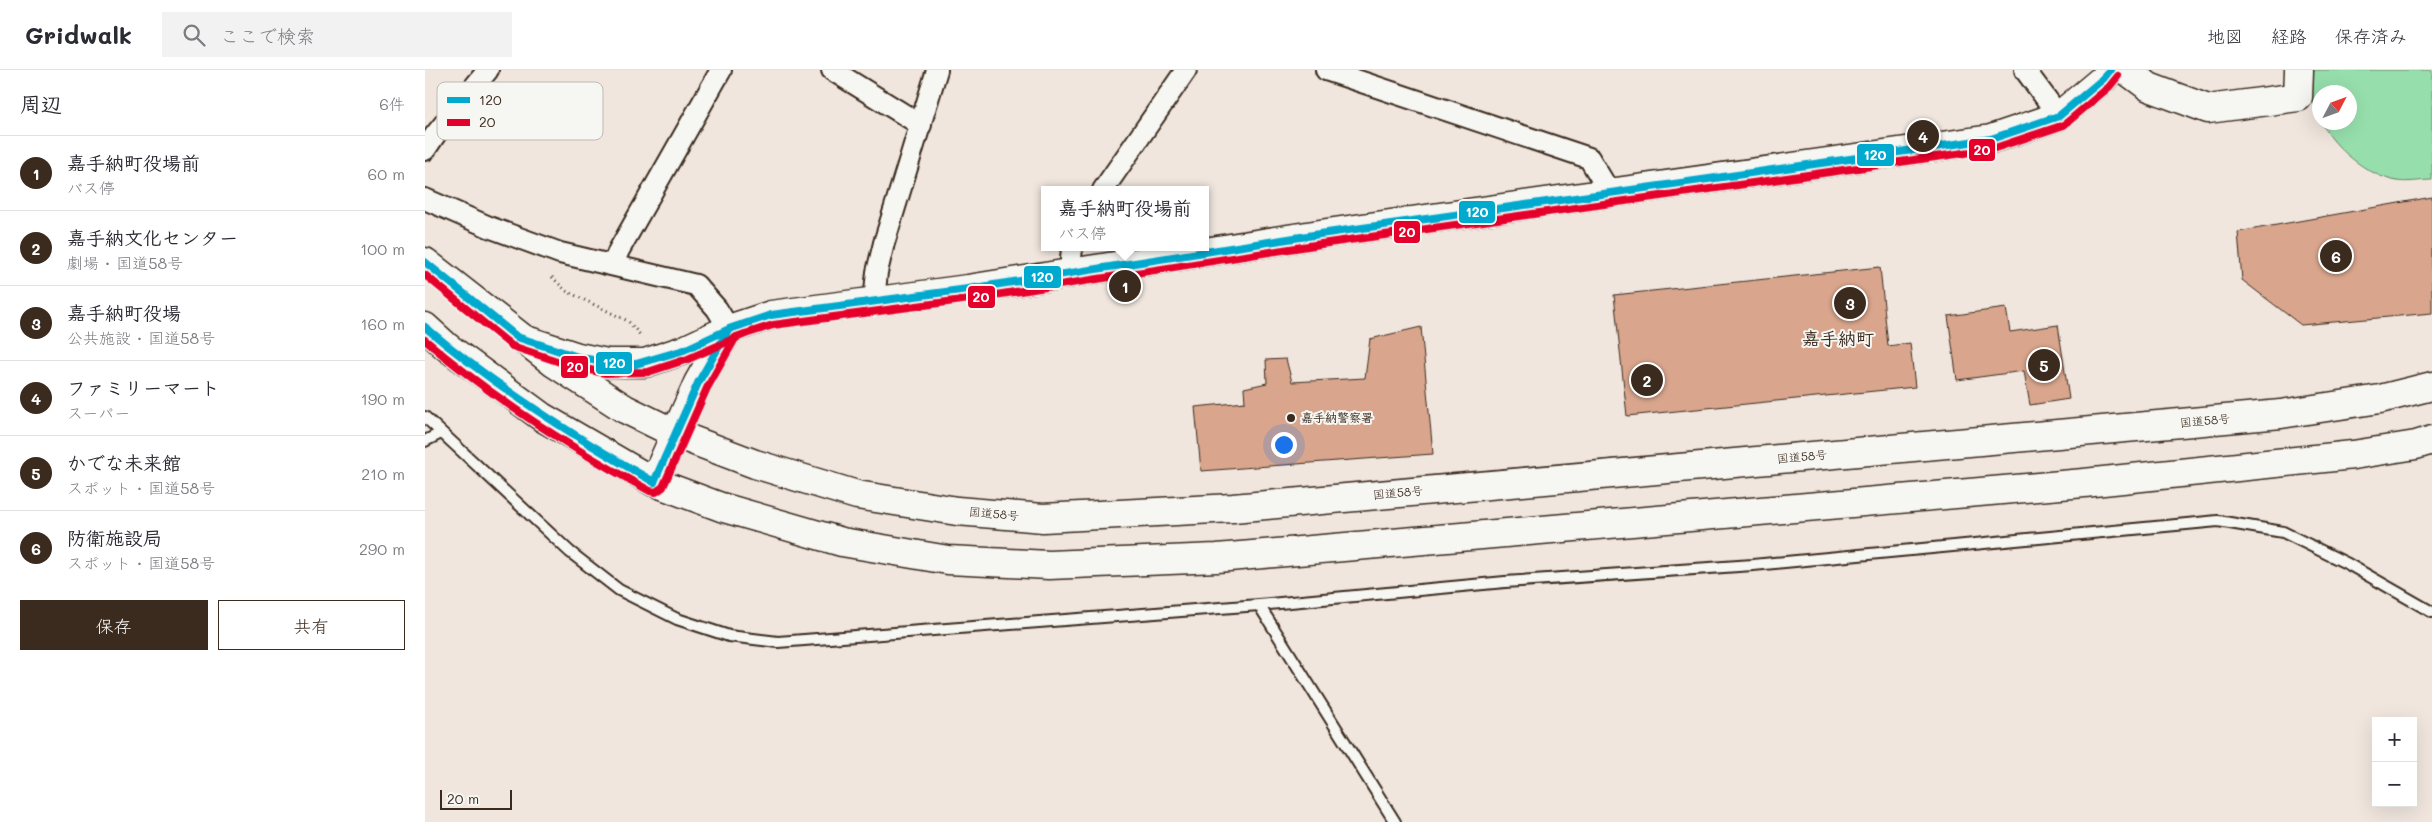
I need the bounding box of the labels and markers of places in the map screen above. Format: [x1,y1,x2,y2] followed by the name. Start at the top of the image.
[1907,117,1939,155] pin: 4
[2320,237,2352,275] pin: 6
[1109,267,1141,305] pin: 1
[1834,284,1866,322] pin: 3
[2028,346,2060,384] pin: 5
[1631,361,1663,399] pin: 2
[1301,409,1373,425] place label: 嘉手納警察署
[1285,412,1297,424] marker: 嘉手納警察署

